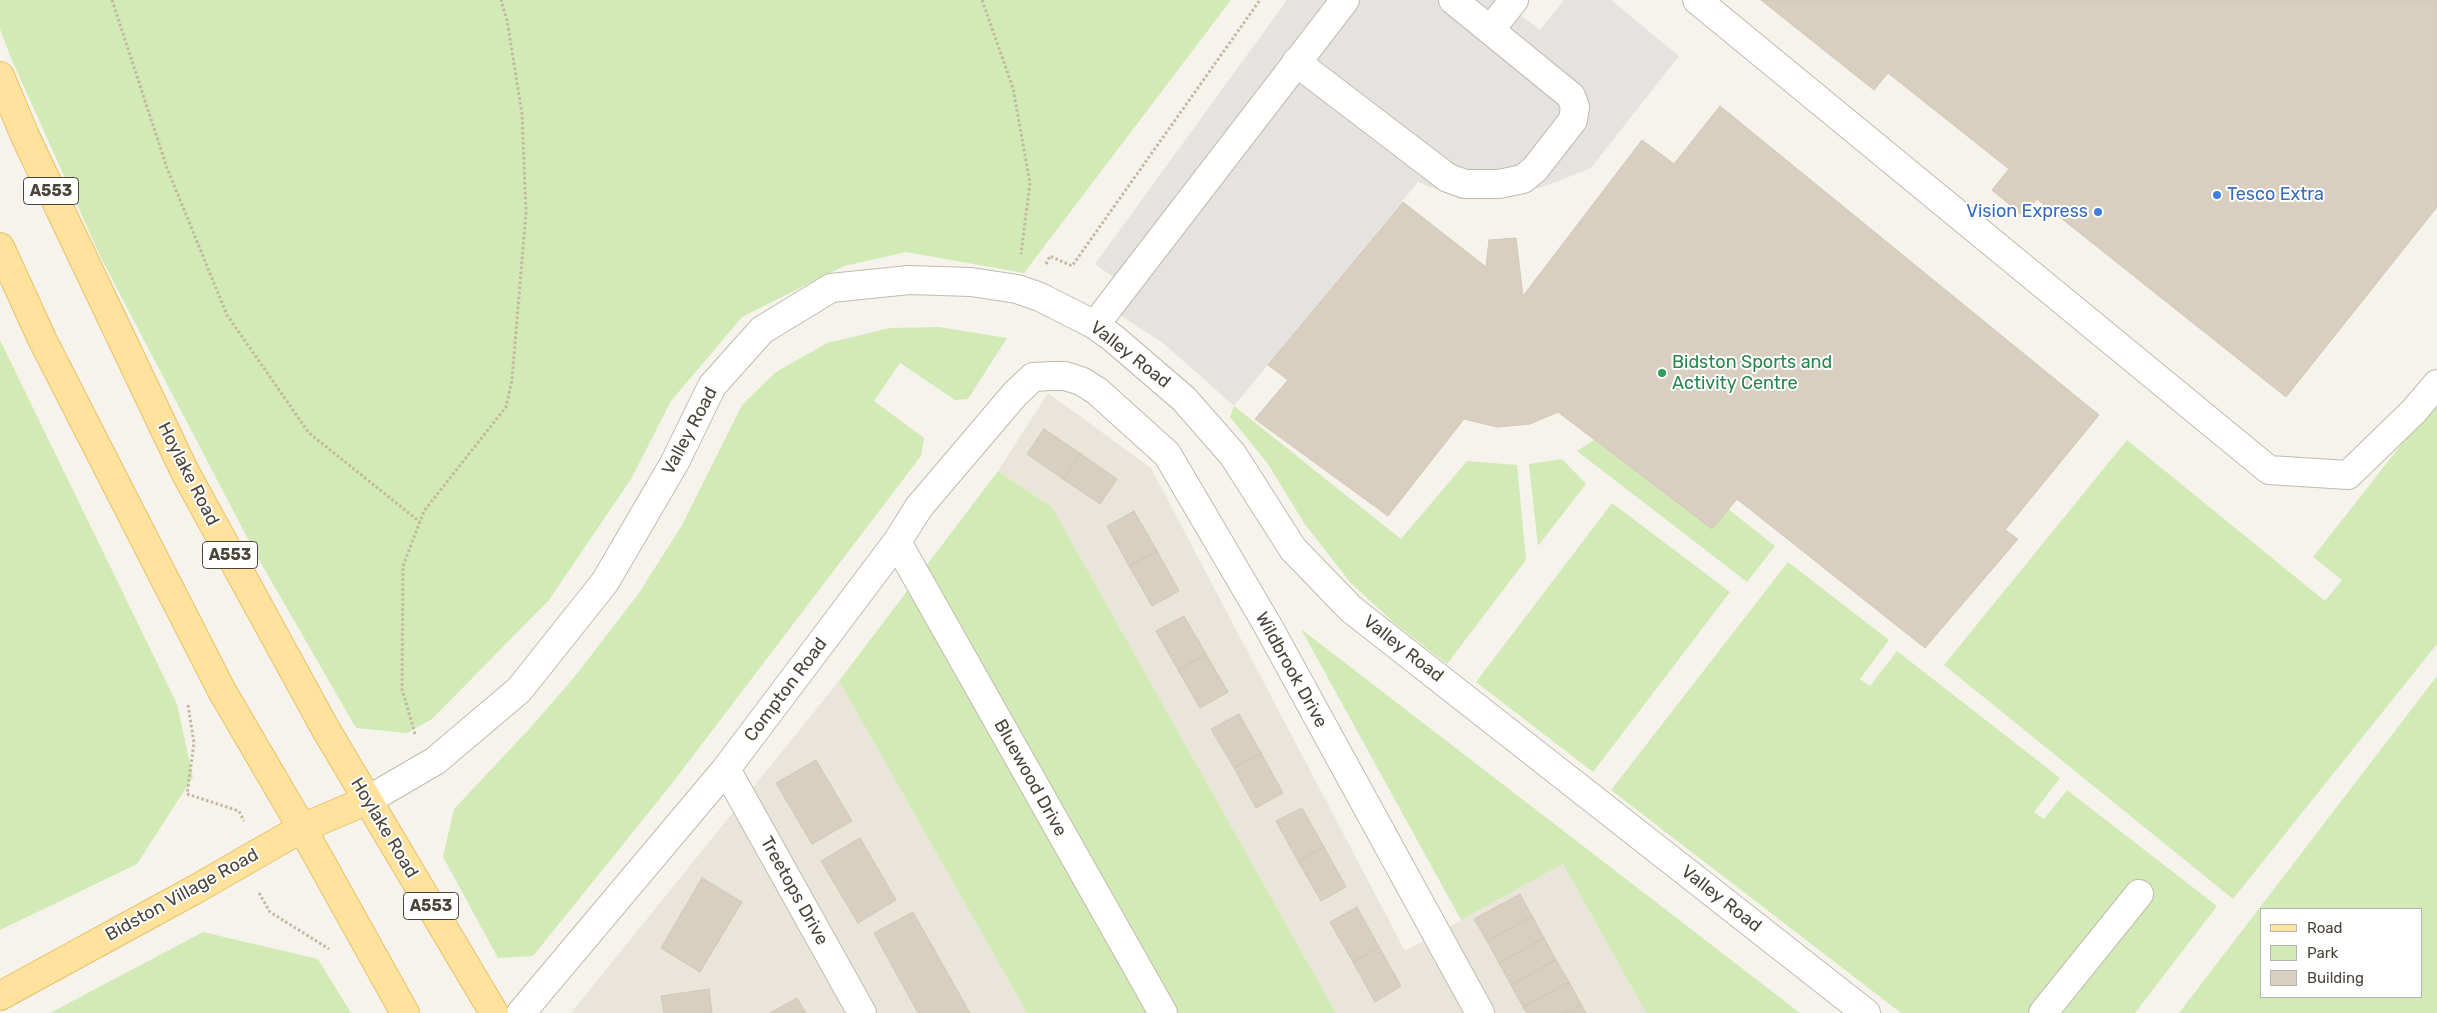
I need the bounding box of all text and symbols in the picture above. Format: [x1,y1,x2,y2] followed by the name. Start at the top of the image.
[23,178,78,205] road number: A553
[2227,184,2324,206] place label: Tesco Extra
[2211,189,2223,201] marker: Tesco Extra
[1966,201,2088,223] place label: Vision Express
[2092,206,2104,218] marker: Vision Express
[1085,317,1175,393] street label: Valley Road
[1672,352,1832,394] place label: Bidston Sports and Activity Centre
[1656,367,1668,379] marker: Bidston Sports and Activity Centre
[658,383,722,479] street label: Valley Road
[153,419,223,529] street label: Hoylake Road
[202,542,258,568] road number: A553
[1250,608,1332,732] street label: Wildbrook Drive
[1358,611,1448,687] street label: Valley Road
[740,634,832,746] street label: Compton Road
[989,716,1071,840] street label: Bluewood Drive
[346,774,422,882] street label: Hoylake Road
[755,833,833,949] street label: Treetops Drive
[102,844,262,946] street label: Bidston Village Road
[1676,861,1766,937] street label: Valley Road
[404,892,458,919] road number: A553
[2260,908,2422,998] legend
[2307,919,2343,937] text: Road
[2307,944,2338,962] text: Park
[2307,969,2364,987] text: Building

